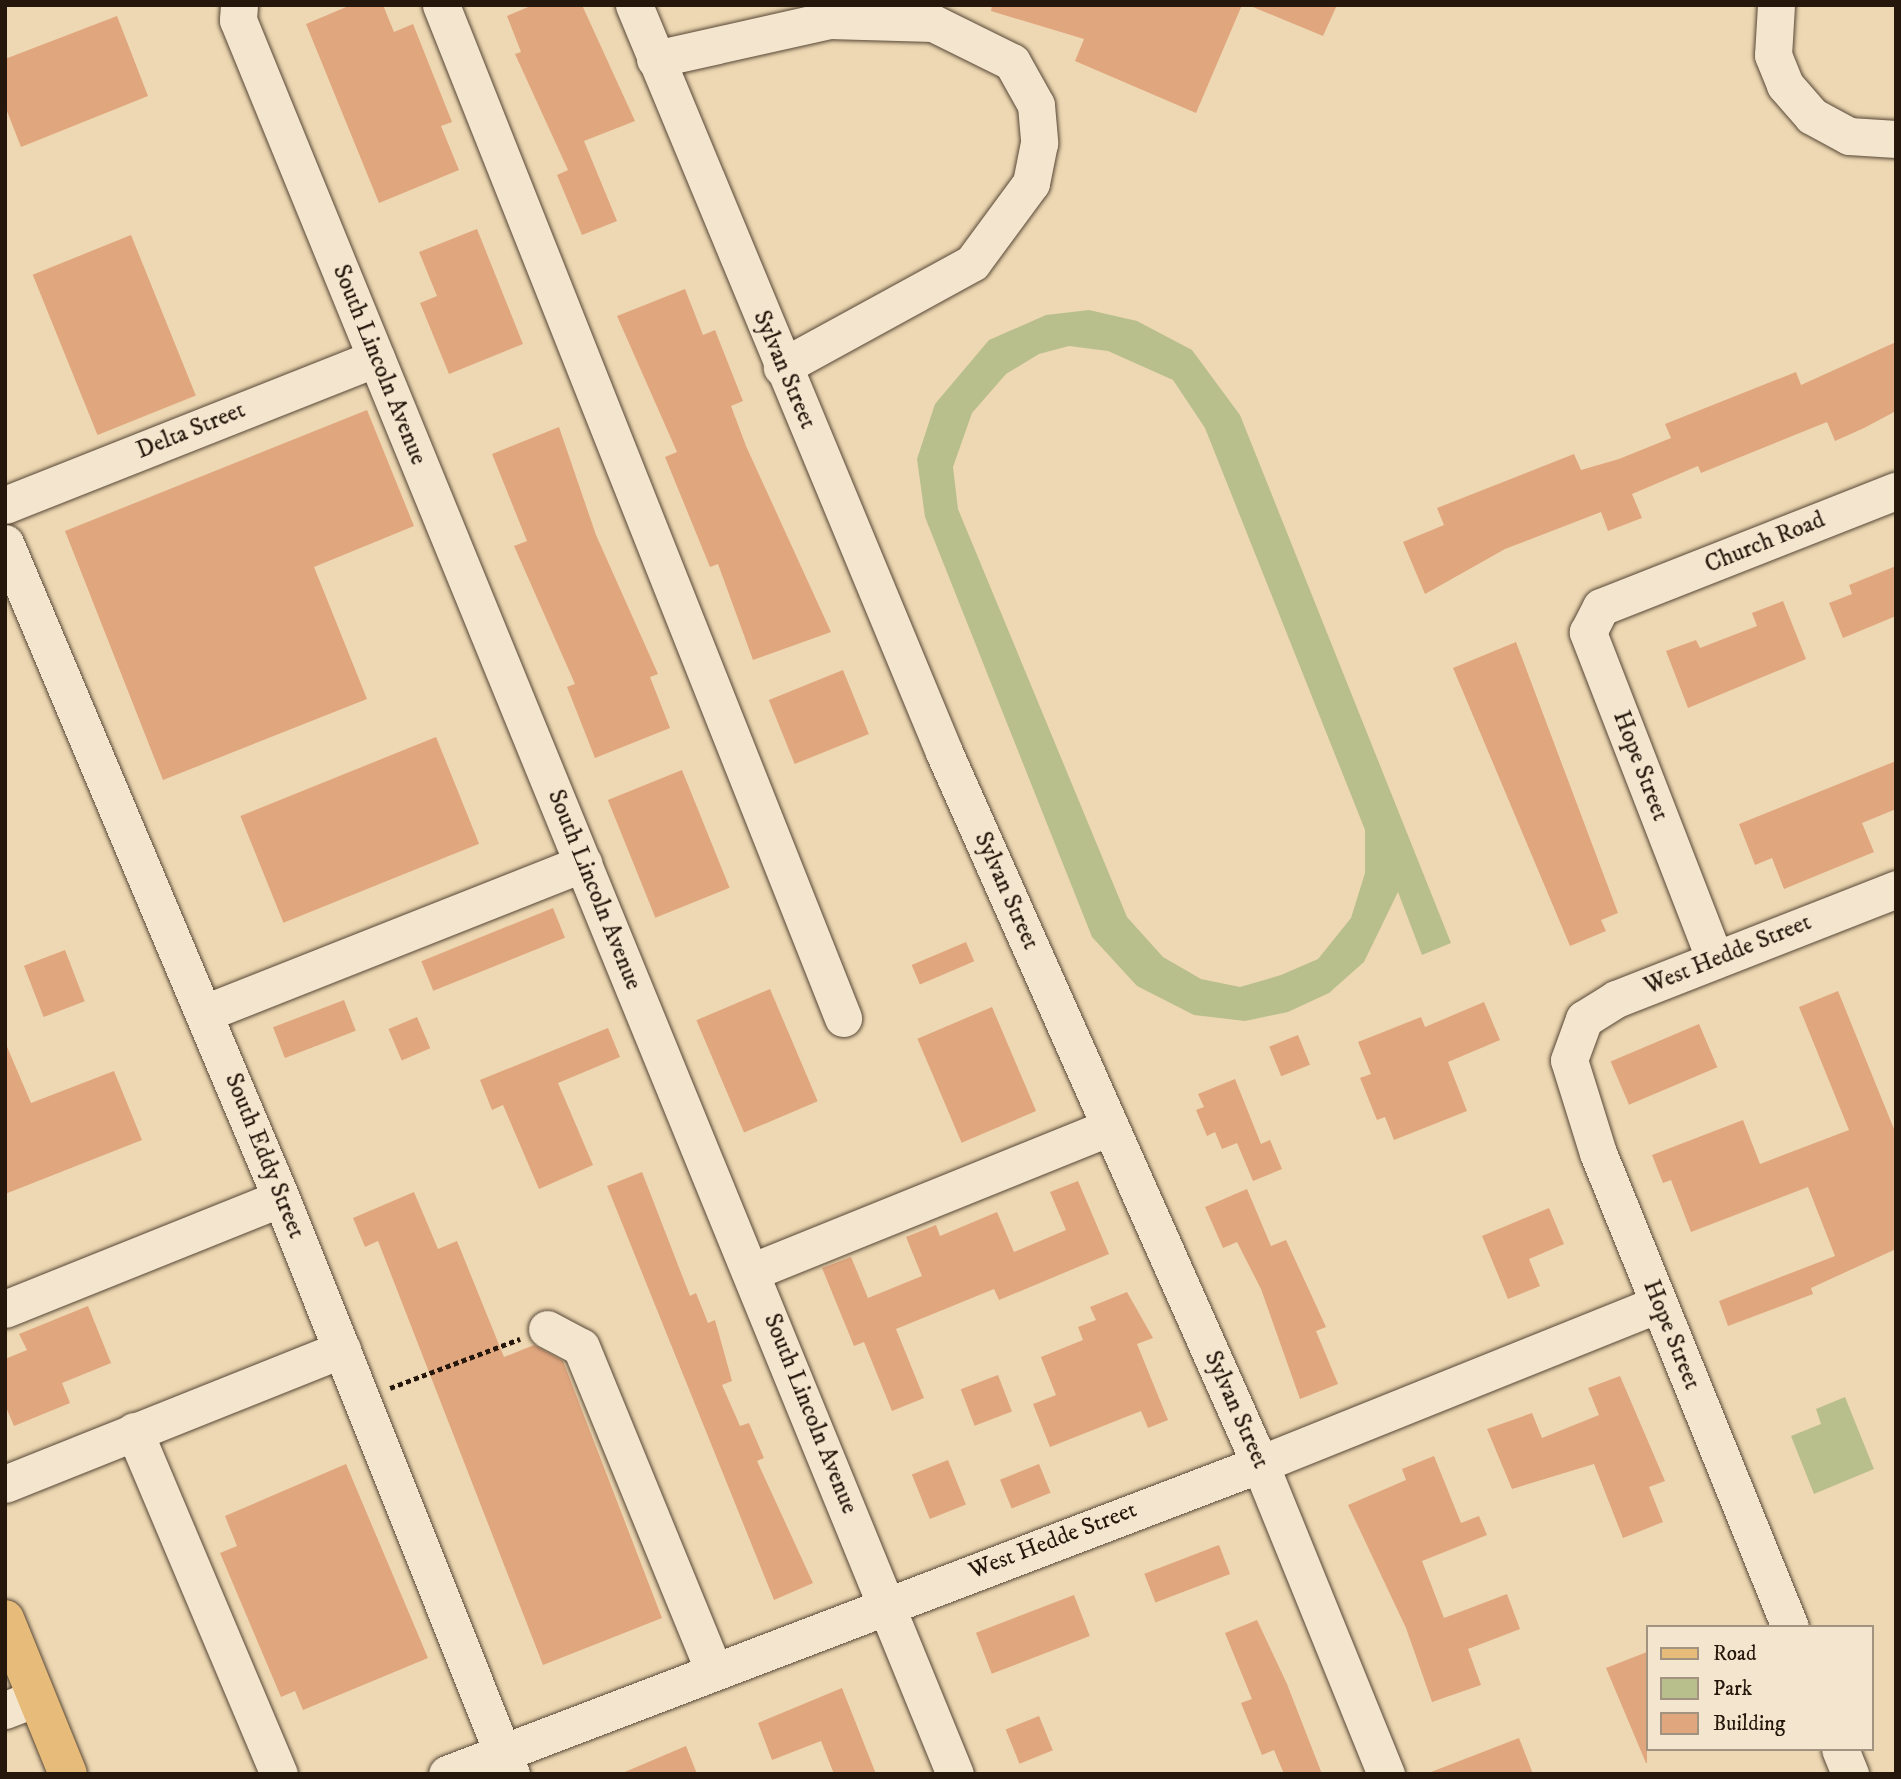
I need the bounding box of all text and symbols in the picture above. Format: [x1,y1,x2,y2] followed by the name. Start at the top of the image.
[326,261,432,469] street label: South Lincoln Avenue
[746,307,822,433] street label: Sylvan Street
[132,396,250,466] street label: Delta Street
[1701,506,1829,580] street label: Church Road
[1606,707,1674,825] street label: Hope Street
[541,786,647,994] street label: South Lincoln Avenue
[967,828,1045,954] street label: Sylvan Street
[1640,908,1816,1002] street label: West Hedde Street
[218,1069,310,1243] street label: South Eddy Street
[1636,1276,1706,1394] street label: Hope Street
[757,1310,863,1518] street label: South Lincoln Avenue
[1197,1347,1275,1473] street label: Sylvan Street
[965,1496,1141,1586] street label: West Hedde Street
[1646,1625,1873,1751] legend
[1713,1641,1757,1667] text: Road
[1713,1676,1752,1702] text: Park
[1713,1711,1785,1737] text: Building

